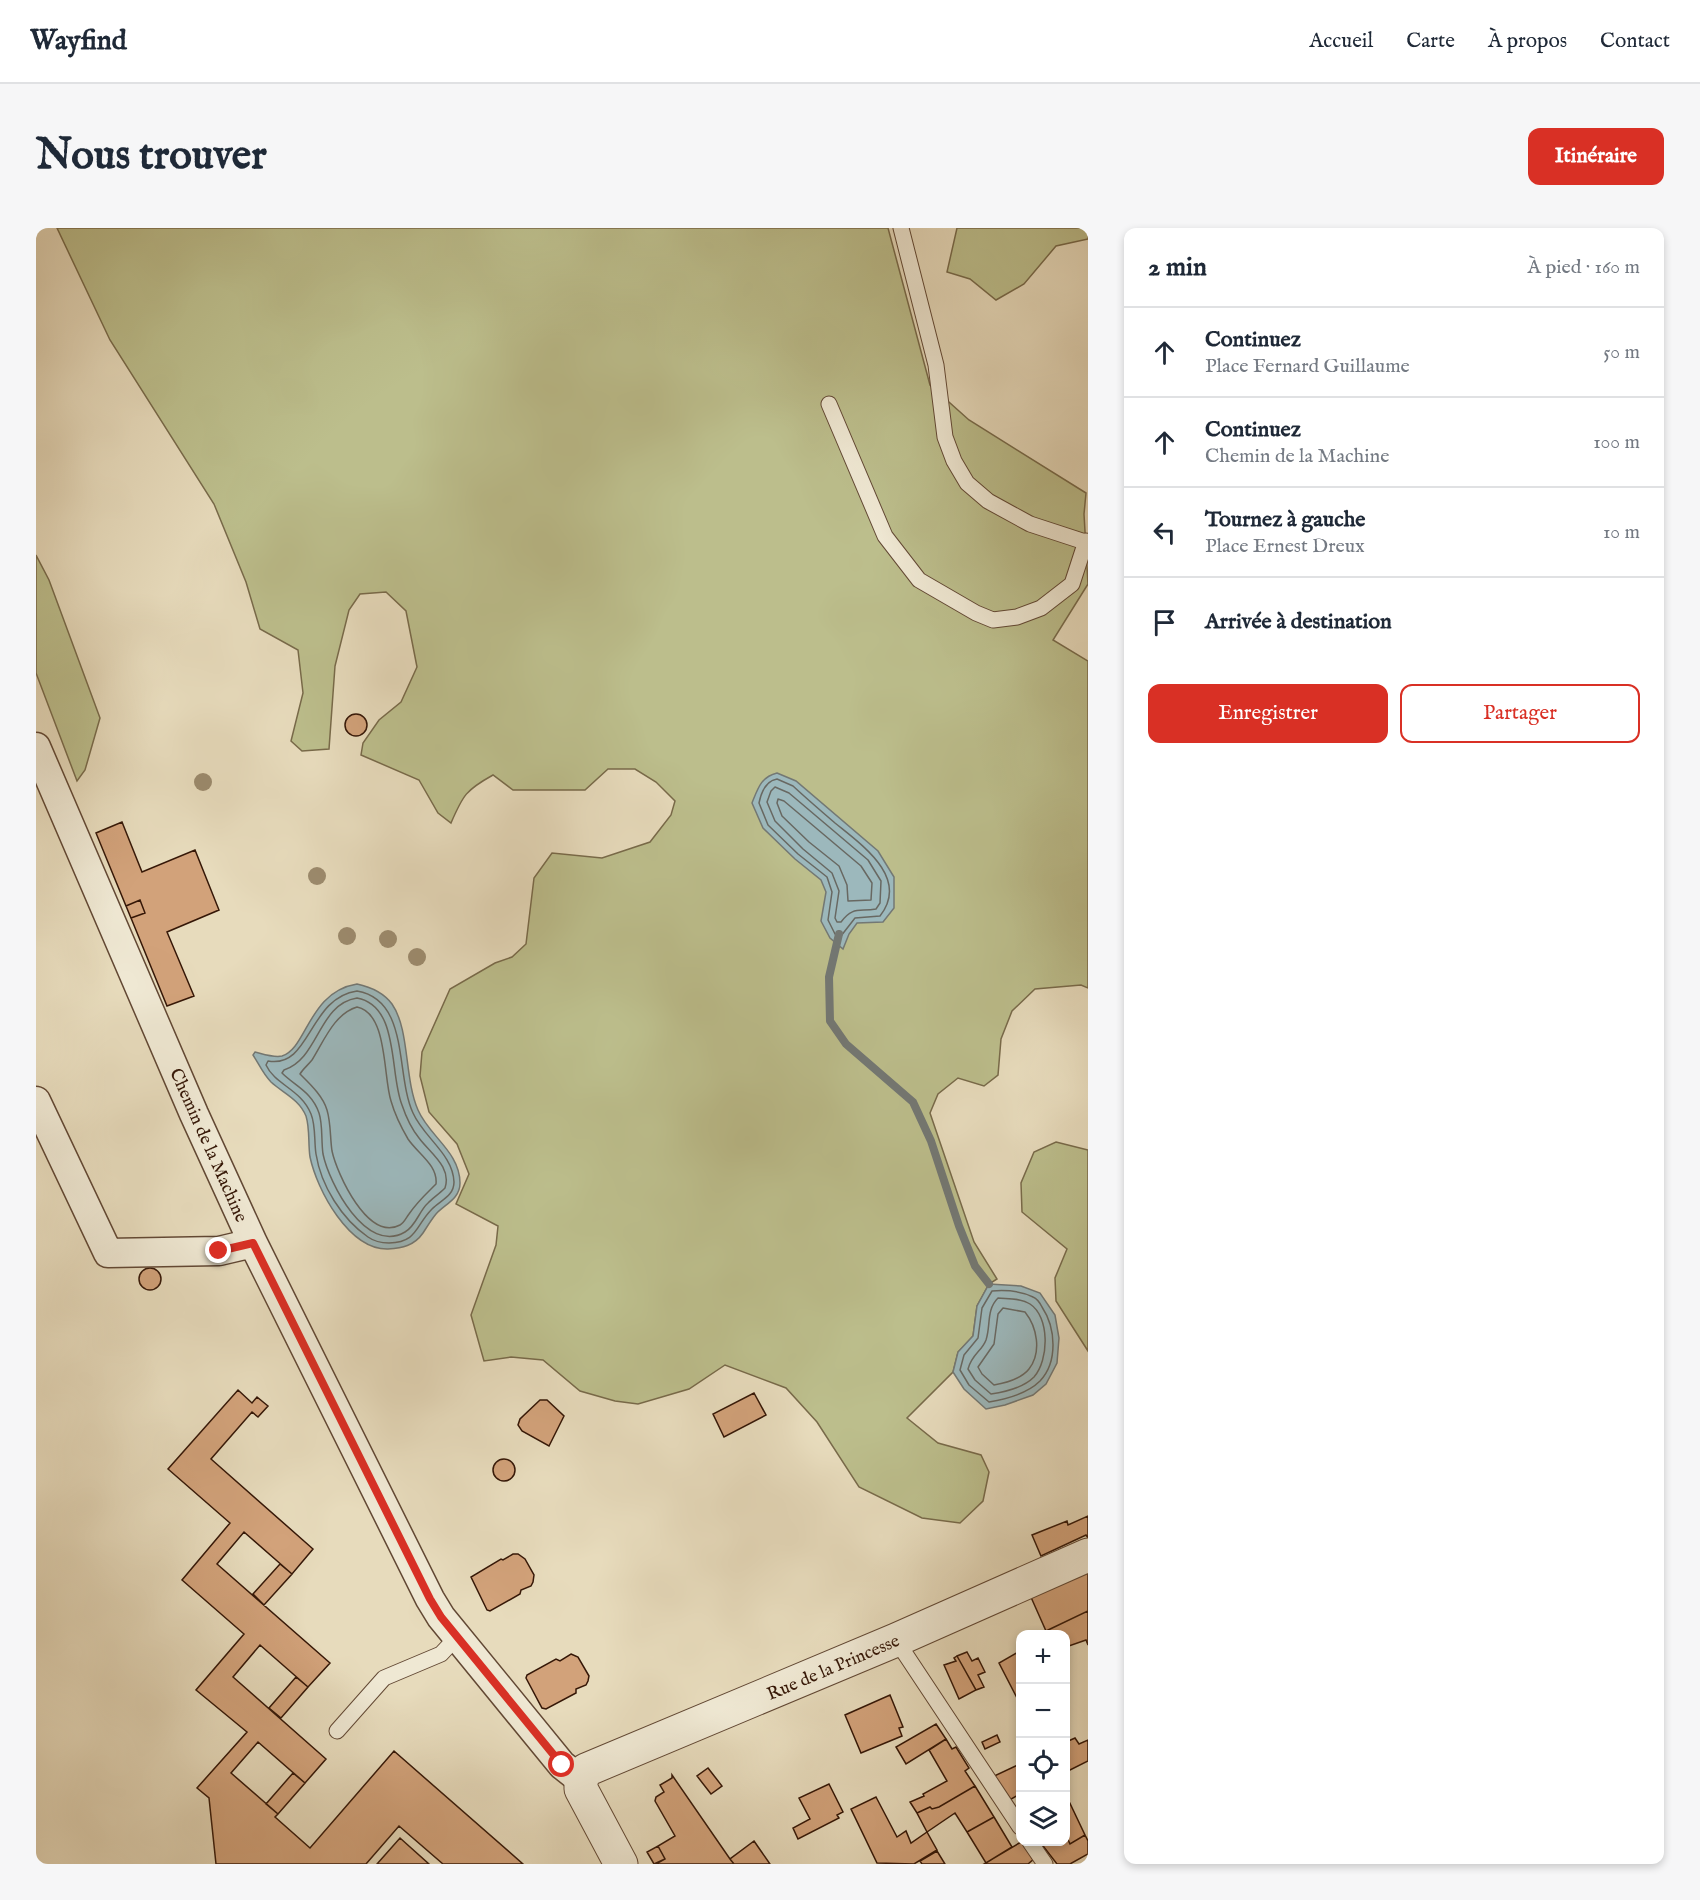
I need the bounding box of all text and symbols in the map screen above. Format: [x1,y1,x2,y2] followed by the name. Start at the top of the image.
[30,24,127,59] text: Wayfind
[1309,28,1373,55] text: Accueil
[1406,28,1455,55] text: Carte
[1488,28,1567,55] text: À propos
[1600,28,1670,55] text: Contact
[1528,128,1664,185] button: Itinéraire
[36,130,267,183] text: Nous trouver
[1148,251,1207,284] text: 2 min
[1528,255,1640,280] text: À pied · 160 m
[1205,326,1301,354] text: Continuez
[1148,336,1181,369] icon: ahead
[1603,340,1640,365] text: 50 m
[1205,354,1410,379] text: Place Fernard Guillaume
[1205,416,1301,444] text: Continuez
[1148,426,1181,459] icon: ahead
[1593,430,1640,455] text: 100 m
[1205,444,1389,469] text: Chemin de la Machine
[1205,506,1365,534] text: Tournez à gauche
[1148,516,1181,549] icon: left
[1603,520,1640,545] text: 10 m
[1205,534,1365,559] text: Place Ernest Dreux
[1148,606,1181,639] icon: arrive
[1205,608,1392,636] text: Arrivée à destination
[1148,684,1388,743] button: Enregistrer
[1400,684,1640,743] button: Partager
[163,1065,252,1226] street label: Chemin de la Machine
[205,1237,231,1263] route end
[764,1630,903,1707] street label: Rue de la Princesse
[1016,1630,1070,1846] map controls
[1016,1630,1070,1684] button: +
[1016,1684,1070,1738] button: −
[1016,1738,1070,1792] button: locate
[548,1751,574,1777] route start
[1016,1792,1070,1846] button: layers

